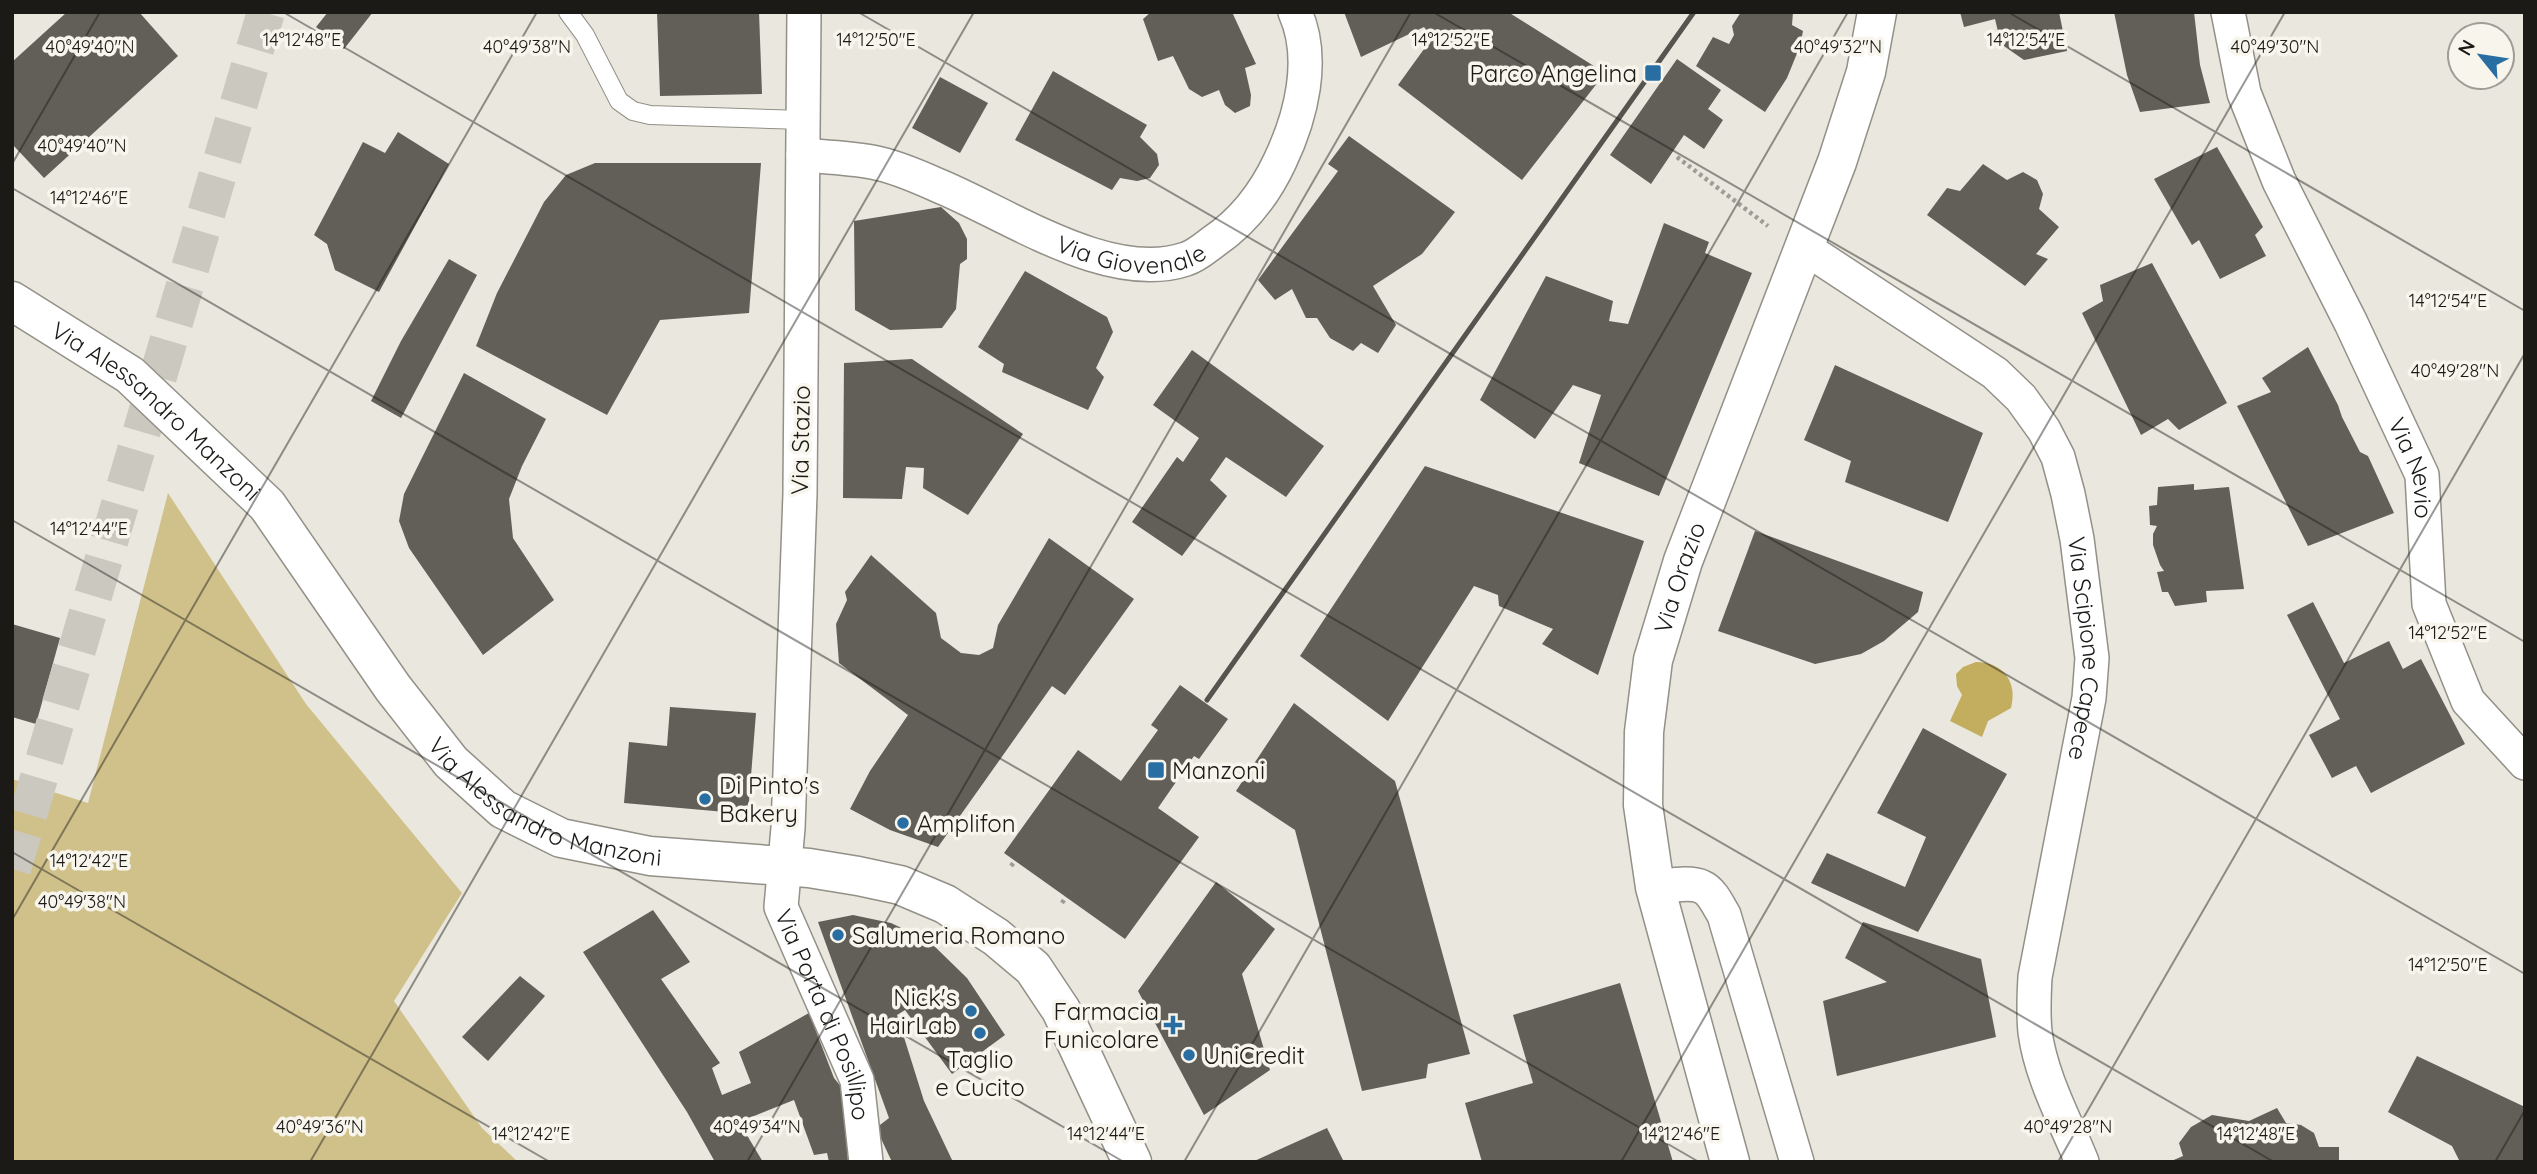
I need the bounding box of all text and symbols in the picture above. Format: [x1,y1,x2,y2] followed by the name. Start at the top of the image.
[2446,21,2516,91] north arrow
[263,28,341,51] text: 14°12'48"E
[836,28,916,51] text: 14°12'50"E
[1412,28,1490,51] text: 14°12'52"E
[1987,28,2065,51] text: 14°12'54"E
[45,35,135,58] text: 40°49'40"N
[483,35,571,58] text: 40°49'38"N
[1794,35,1882,58] text: 40°49'32"N
[2231,35,2319,58] text: 40°49'30"N
[2452,35,2480,60] text: N
[1470,58,1637,88] place label: Parco Angelina
[1643,63,1663,83] marker: Parco Angelina
[37,134,127,157] text: 40°49'40"N
[50,186,128,209] text: 14°12'46"E
[1052,228,1211,280] street label: Via Giovenale
[2409,289,2487,312] text: 14°12'54"E
[46,315,267,507] street label: Via Alessandro Manzoni
[2411,359,2499,382] text: 40°49'28"N
[784,385,816,495] street label: Via Stazio
[2382,412,2439,519] street label: Via Nevio
[50,517,128,540] text: 14°12'44"E
[1647,518,1712,637] street label: Via Orazio
[2062,535,2107,763] street label: Via Scipione Capece
[2409,621,2487,644] text: 14°12'52"E
[422,731,663,872] street label: Via Alessandro Manzoni
[1172,755,1265,785] place label: Manzoni
[1146,760,1166,780] marker: Manzoni
[719,770,820,828] place label: Di Pinto's Bakery
[697,791,713,807] marker: Di Pinto's Bakery
[917,808,1016,838] place label: Amplifon
[895,815,911,831] marker: Amplifon
[50,849,128,872] text: 14°12'42"E
[38,890,126,913] text: 40°49'38"N
[769,904,876,1122] street label: Via Porta di Posillipo
[852,920,1065,950] place label: Salumeria Romano
[830,927,846,943] marker: Salumeria Romano
[2408,953,2488,976] text: 14°12'50"E
[869,982,957,1040] place label: Nick's HairLab
[1044,996,1159,1054] place label: Farmacia Funicolare
[963,1003,979,1019] marker: Nick's HairLab
[1165,1017,1181,1033] marker: Farmacia Funicolare
[972,1025,988,1041] marker: Taglio e Cucito
[1203,1040,1305,1070] place label: UniCredit
[935,1044,1025,1102] place label: Taglio e Cucito
[1181,1047,1197,1063] marker: UniCredit
[276,1115,364,1138] text: 40°49'36"N
[713,1115,801,1138] text: 40°49'34"N
[2024,1115,2112,1138] text: 40°49'28"N
[492,1122,570,1145] text: 14°12'42"E
[1067,1122,1145,1145] text: 14°12'44"E
[1642,1122,1720,1145] text: 14°12'46"E
[2217,1122,2295,1145] text: 14°12'48"E

